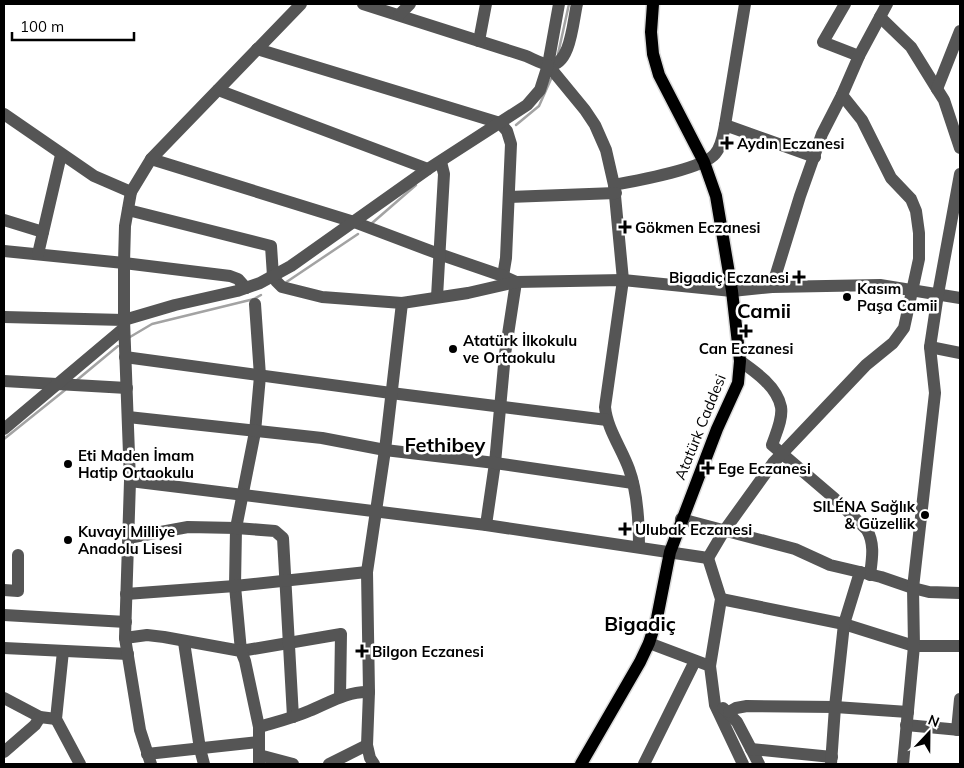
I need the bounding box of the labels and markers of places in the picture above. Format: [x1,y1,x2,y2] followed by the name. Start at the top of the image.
[737,134,844,153] place label: Aydın Eczanesi
[721,137,733,149] marker: Aydın Eczanesi
[635,218,760,237] place label: Gökmen Eczanesi
[619,221,631,233] marker: Gökmen Eczanesi
[669,268,789,287] place label: Bigadiç Eczanesi
[793,271,805,283] marker: Bigadiç Eczanesi
[857,279,938,315] place label: Kasım Paşa Camii
[841,291,853,303] marker: Kasım Paşa Camii
[740,325,752,337] marker: Can Eczanesi
[462,331,577,367] place label: Atatürk İlkokulu ve Ortaokulu
[699,339,793,358] place label: Can Eczanesi
[447,343,459,355] marker: Atatürk İlkokulu ve Ortaokulu
[78,446,194,482] place label: Eti Maden İmam Hatip Ortaokulu
[62,458,74,470] marker: Eti Maden İmam Hatip Ortaokulu
[718,459,811,478] place label: Ege Eczanesi
[702,462,714,474] marker: Ege Eczanesi
[813,497,916,533] place label: SILÉNA Sağlık & Güzellik
[919,509,931,521] marker: SILÉNA Sağlık & Güzellik
[635,520,752,539] place label: Ulubak Eczanesi
[78,522,182,558] place label: Kuvayi Milliye Anadolu Lisesi
[619,523,631,535] marker: Ulubak Eczanesi
[62,534,74,546] marker: Kuvayi Milliye Anadolu Lisesi
[372,642,484,661] place label: Bilgon Eczanesi
[356,645,368,657] marker: Bilgon Eczanesi

